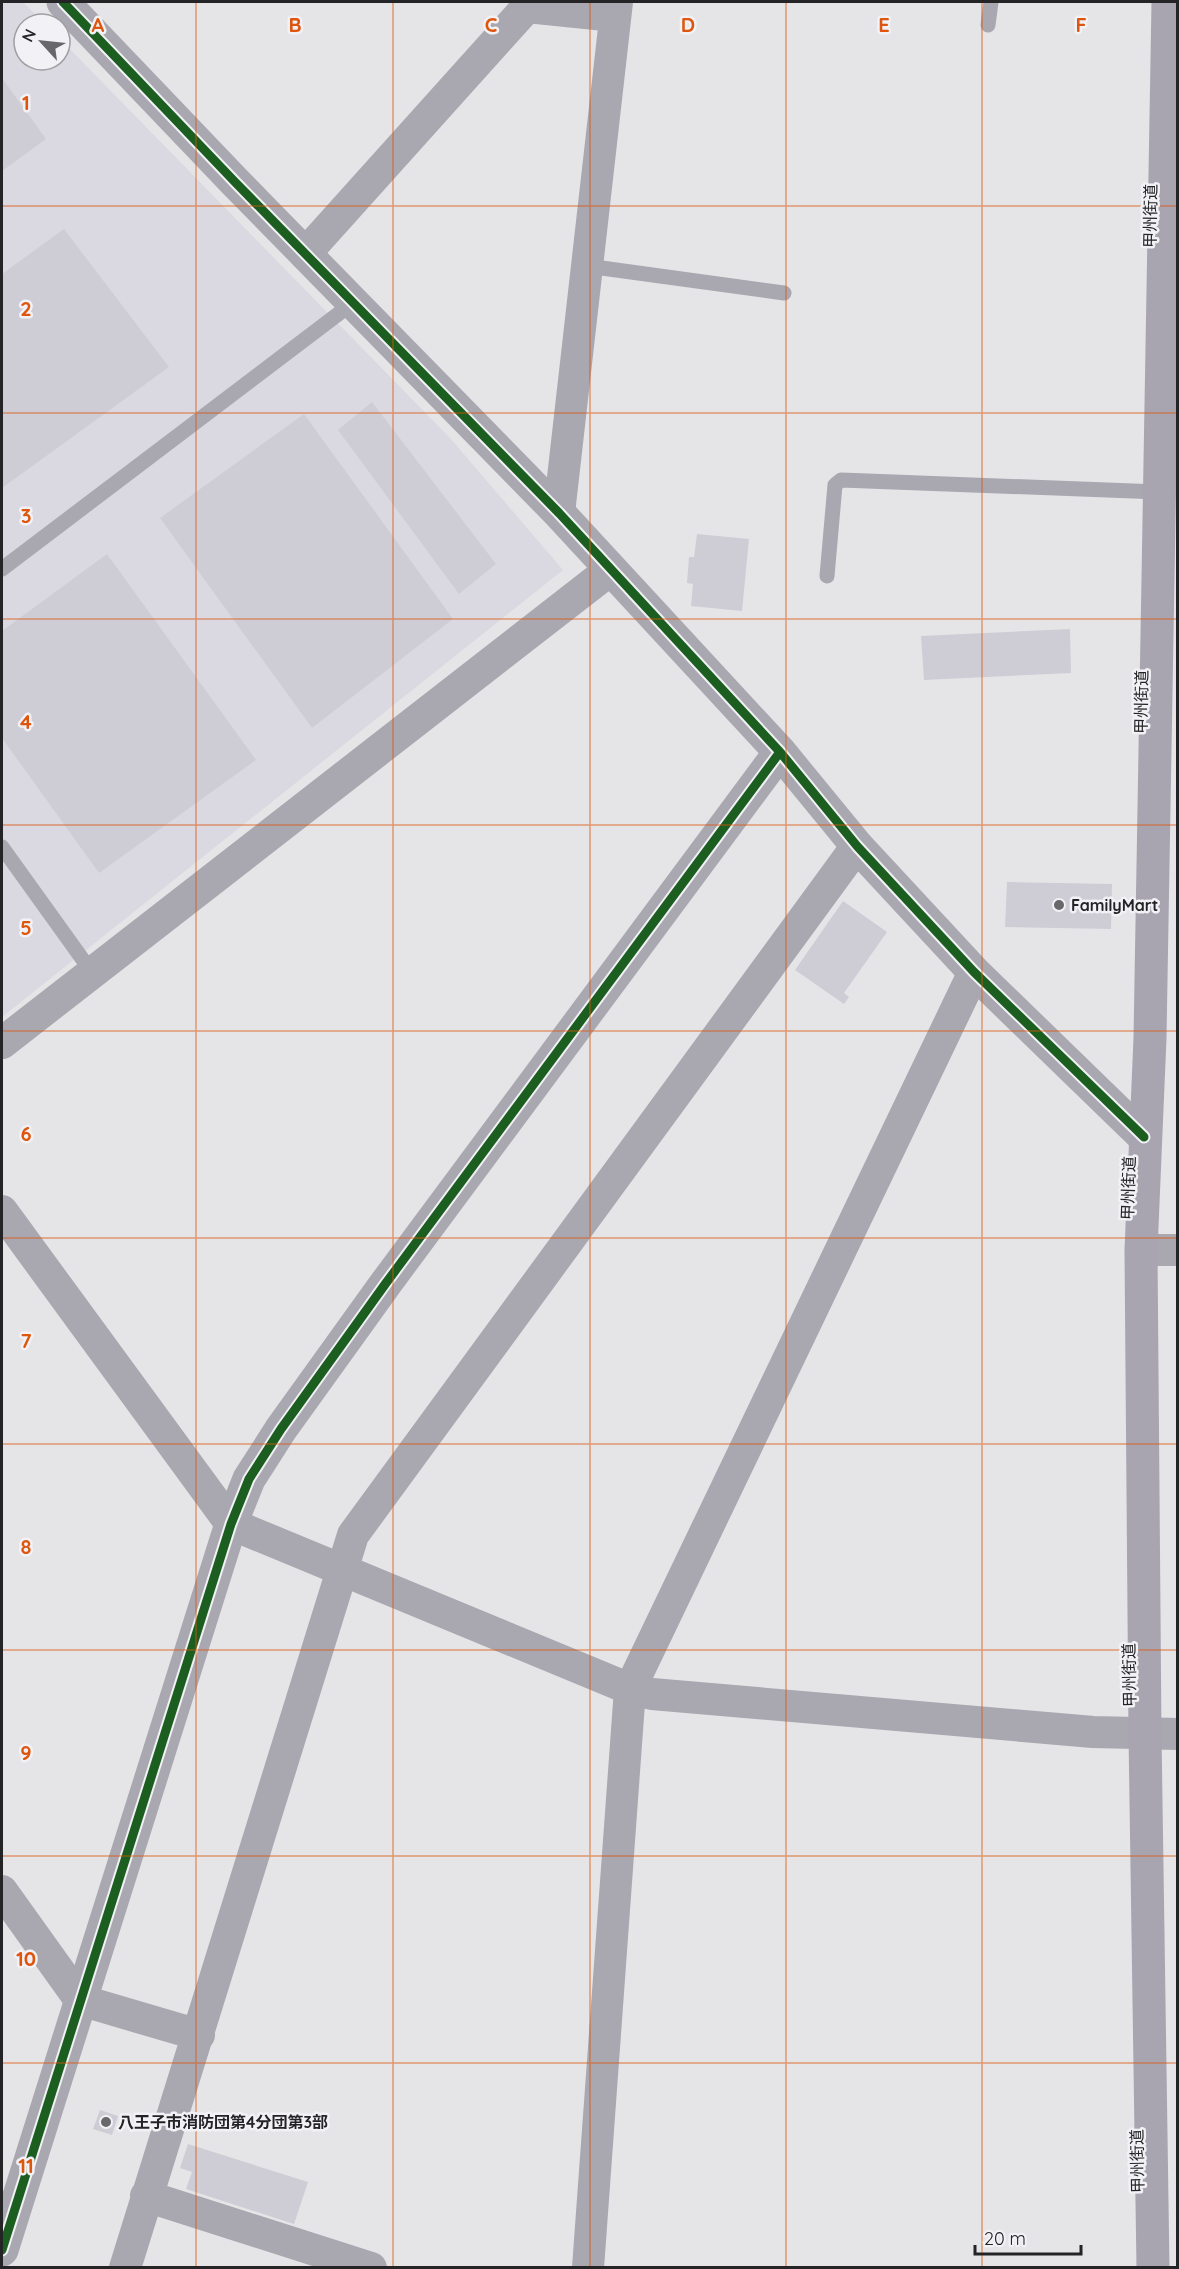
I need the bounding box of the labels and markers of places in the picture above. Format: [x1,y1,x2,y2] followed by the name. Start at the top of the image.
[1071,895,1158,915] place label: FamilyMart
[1052,898,1066,912] marker: FamilyMart
[118,2112,328,2132] place label: 八王子市消防団第4分団第3部
[99,2115,113,2129] marker: 八王子市消防団第4分団第3部

